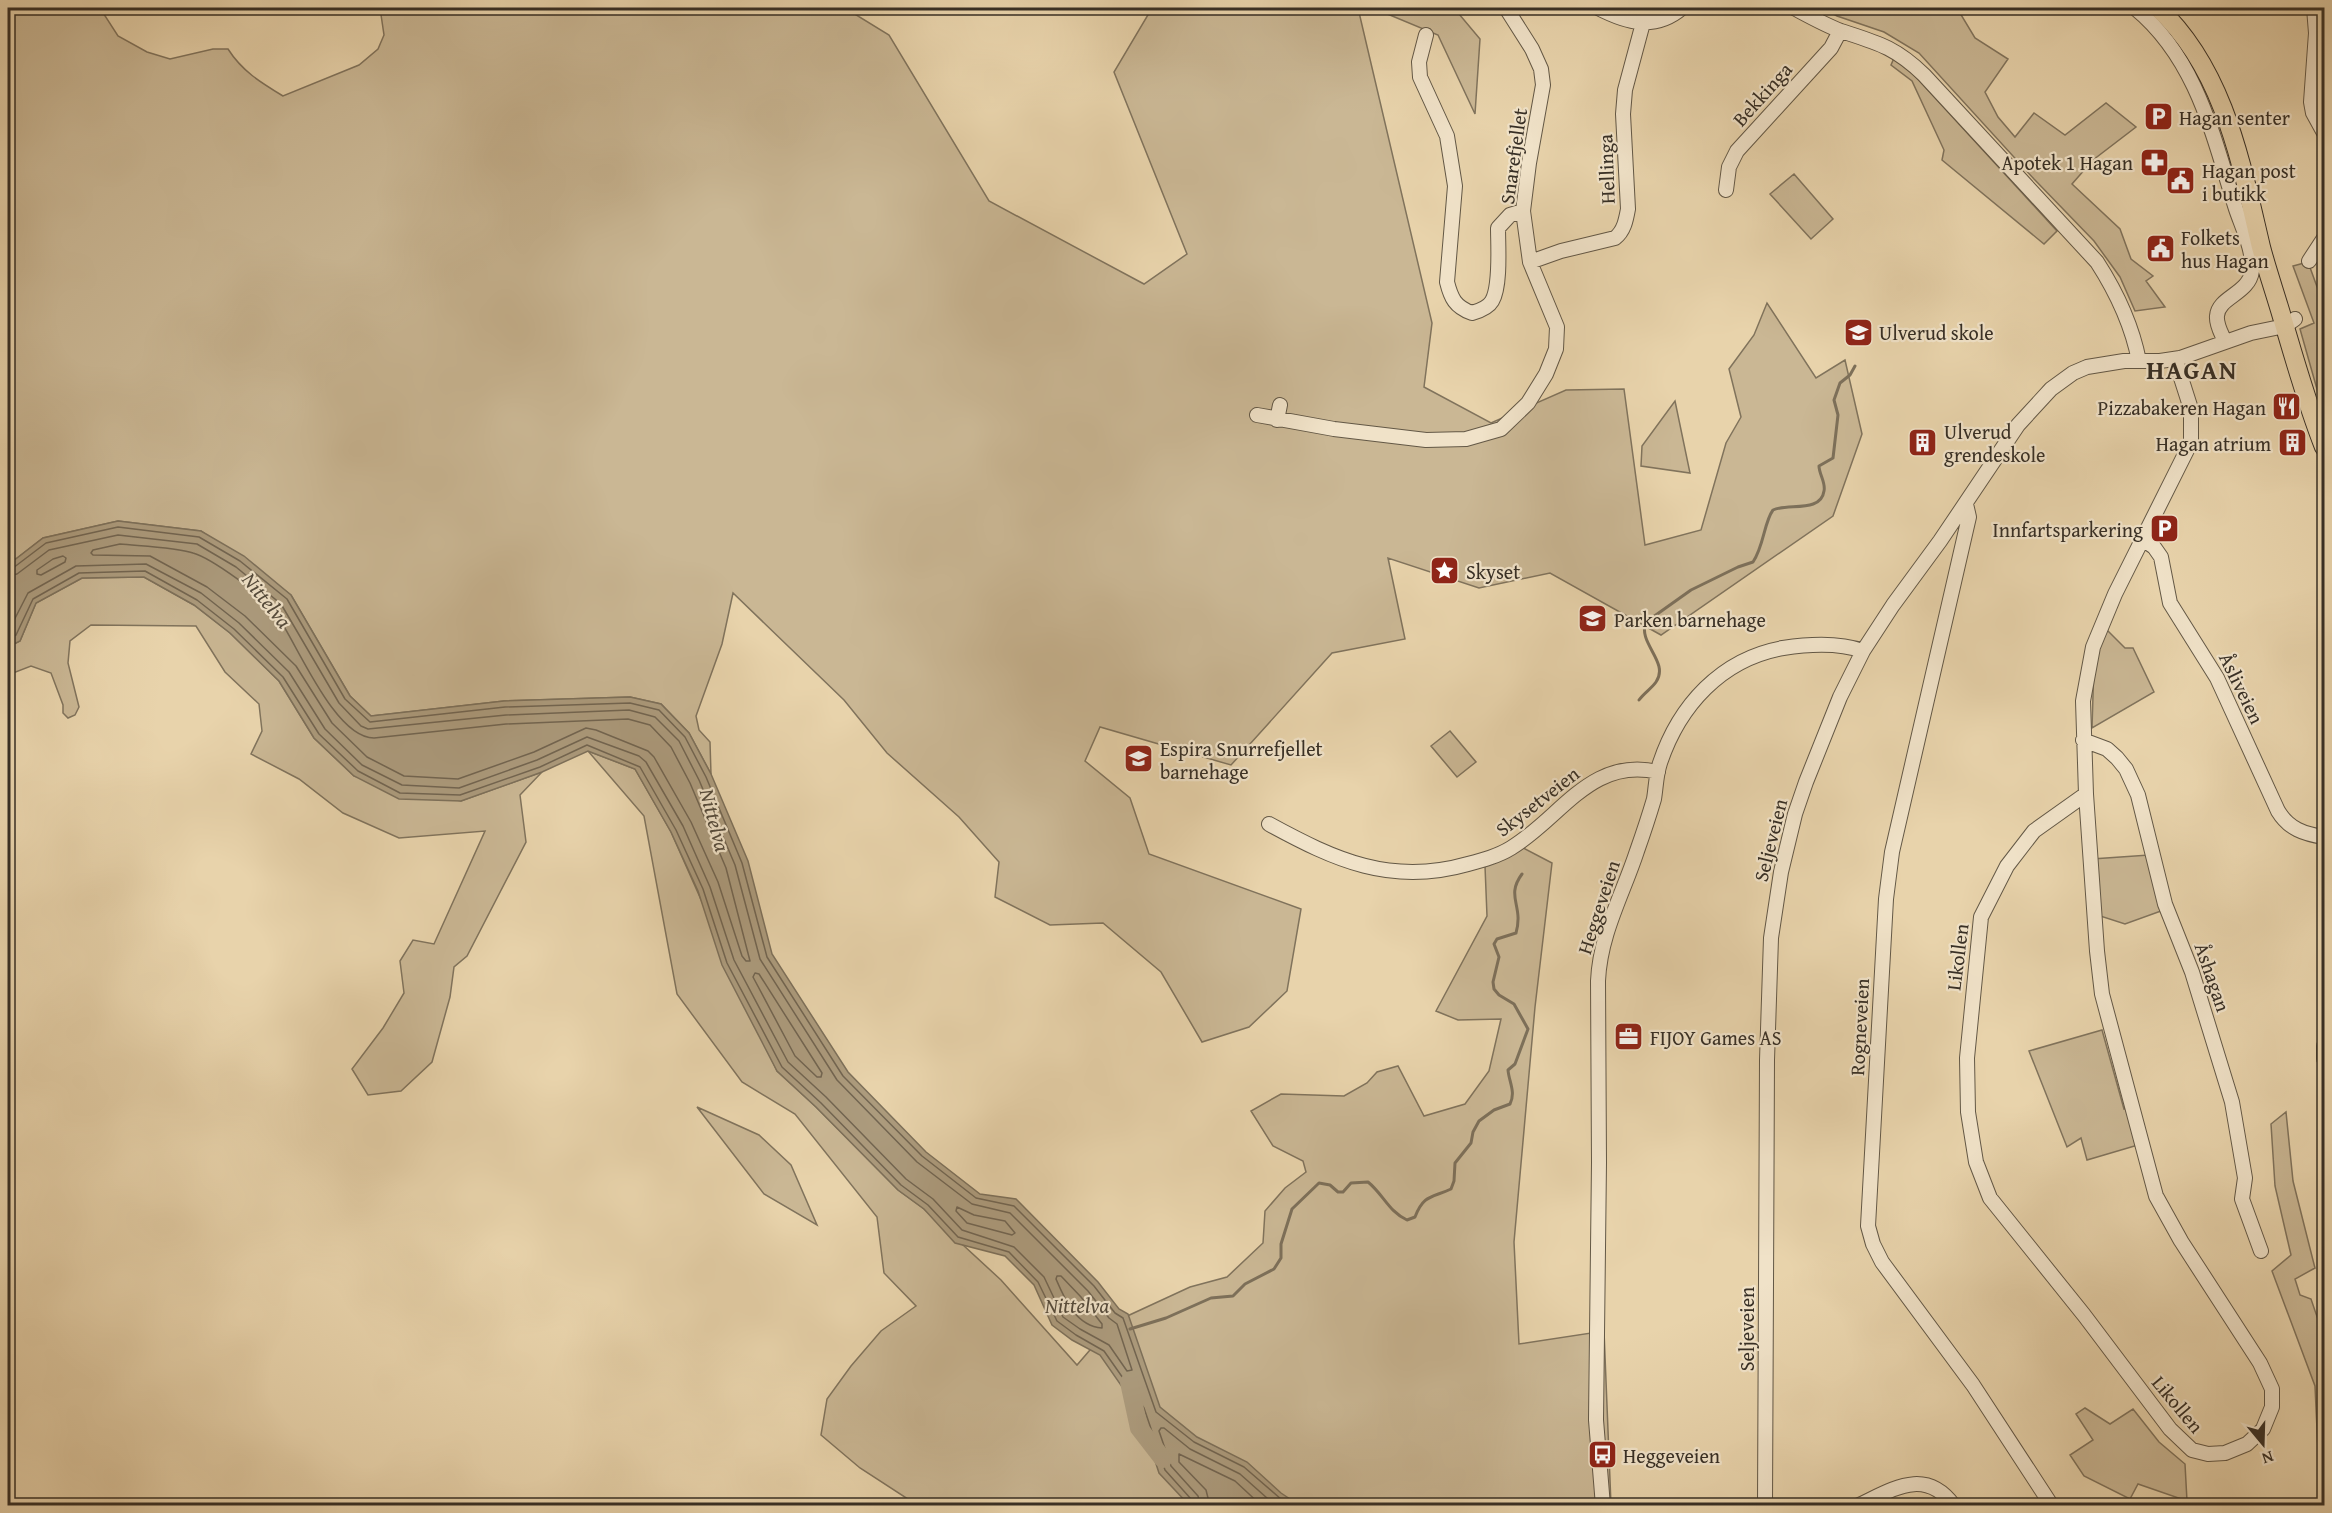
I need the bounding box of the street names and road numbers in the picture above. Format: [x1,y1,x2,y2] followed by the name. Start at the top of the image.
[1725,55,1799,132] street label: Bekkinga
[1492,106,1534,206] street label: Snarefjellet
[1590,133,1622,205] street label: Hellinga
[2212,647,2272,729] street label: Åsliveien
[1489,759,1585,843] street label: Skysetveien
[1746,795,1794,885] street label: Seljeveien
[1569,856,1627,958] street label: Heggeveien
[1939,922,1975,992] street label: Likollen
[2188,939,2238,1015] street label: Åshagan
[1842,978,1876,1076] street label: Rogneveien
[1732,1287,1761,1371] street label: Seljeveien
[2145,1369,2211,1439] street label: Likollen

